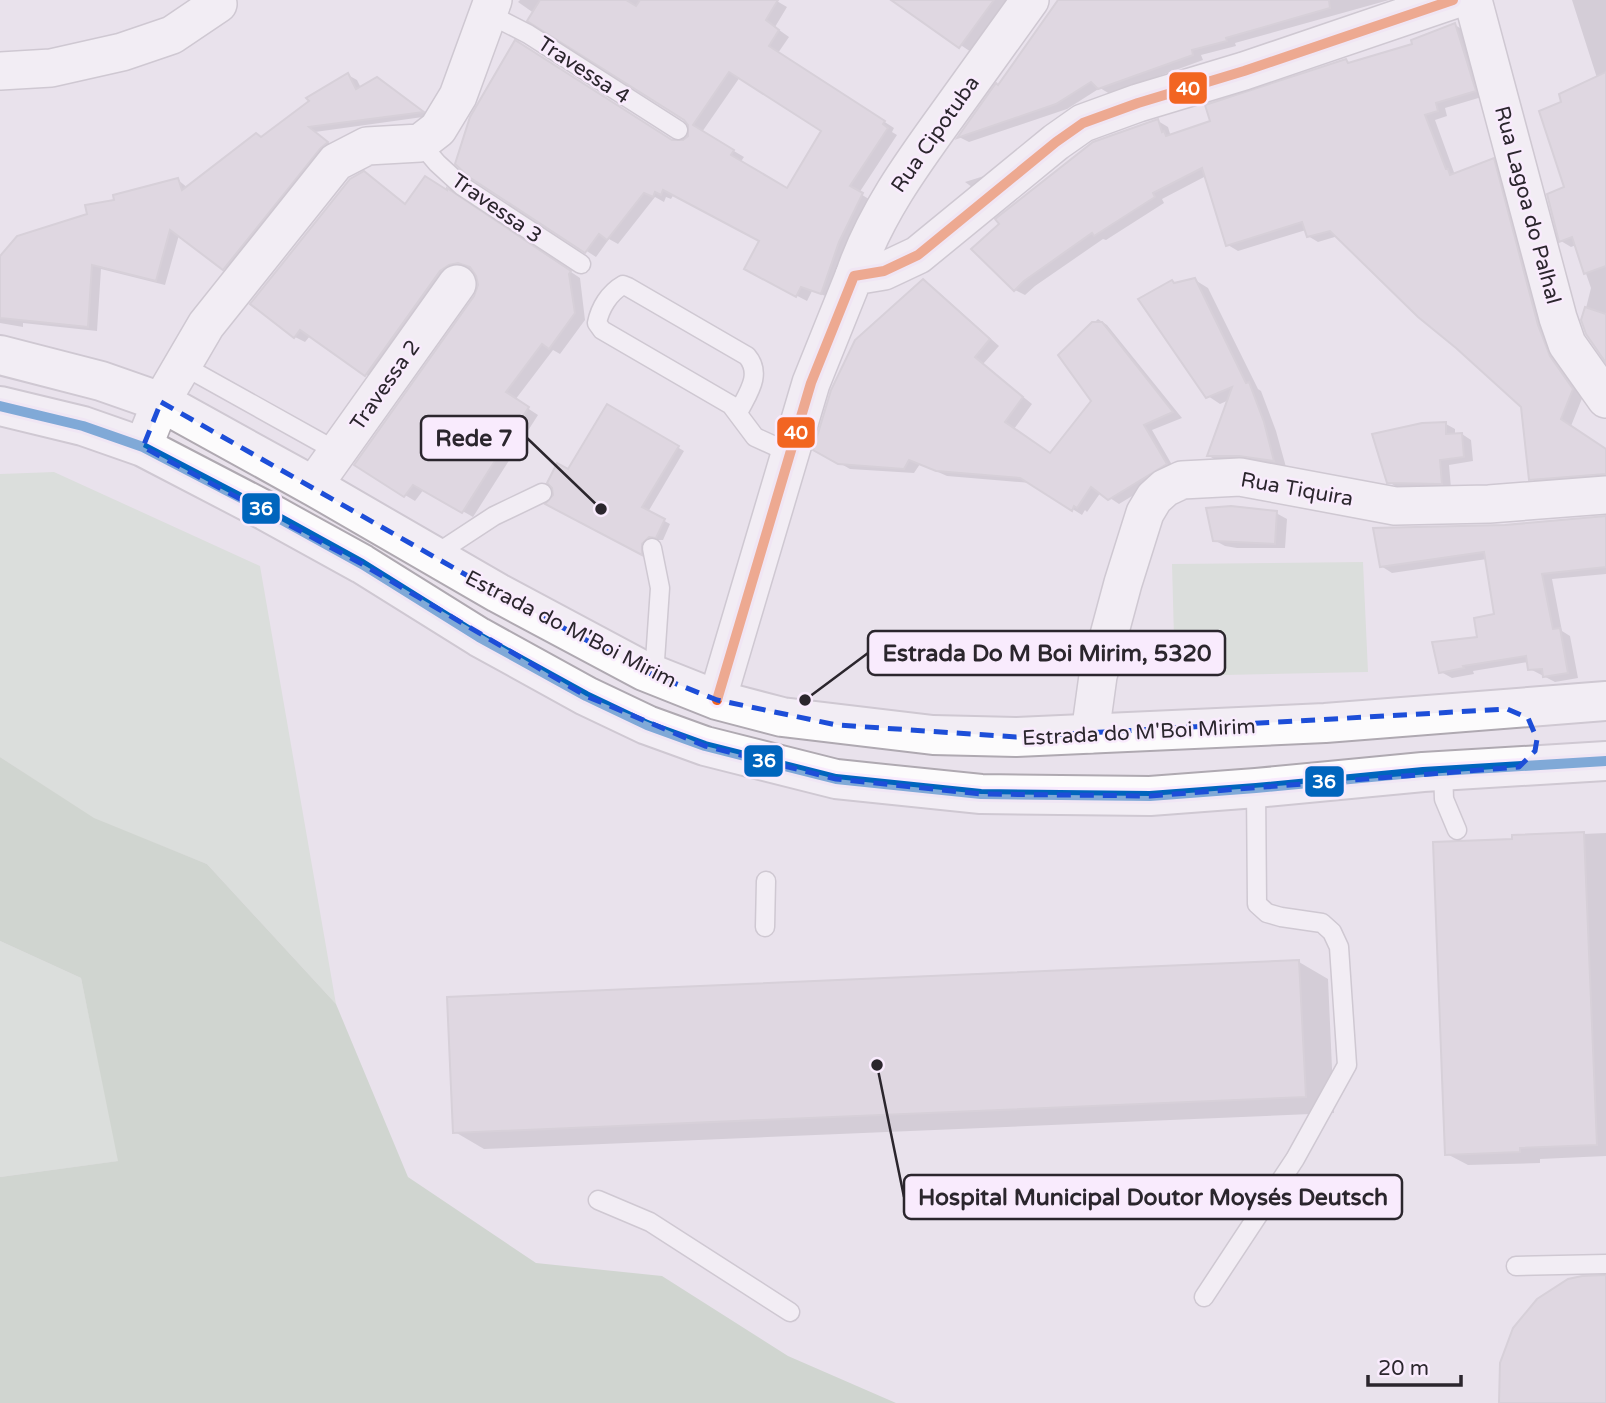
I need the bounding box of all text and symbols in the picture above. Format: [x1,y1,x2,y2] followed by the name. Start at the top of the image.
[533,31,634,109] street label: Travessa 4
[886,71,985,197] street label: Rua Cipotuba
[1168,71,1208,105] line badge: 40
[1176,78,1200,100] text: 40
[1489,103,1566,307] street label: Rua Lagoa do Palhal
[447,168,547,249] street label: Travessa 3
[345,335,426,435] street label: Travessa 2
[421,416,527,460] callout: Rede 7
[776,416,816,449] line badge: 40
[784,422,808,444] text: 40
[435,425,513,453] text: Rede 7
[1239,467,1355,512] street label: Rua Tiquira
[241,492,281,525] line badge: 36
[249,498,273,520] text: 36
[461,565,681,694] street label: Estrada do M'Boi Mirim
[868,631,1225,675] callout: Estrada Do M Boi Mirim, 5320
[882,640,1212,668] text: Estrada Do M Boi Mirim, 5320
[1022,714,1256,751] street label: Estrada do M'Boi Mirim
[743,744,784,778] line badge: 36
[752,750,776,772] text: 36
[1304,765,1345,798] line badge: 36
[1312,771,1336,793] text: 36
[904,1175,1402,1219] callout: Hospital Municipal Doutor Moysés Deutsch
[918,1184,1388,1212] text: Hospital Municipal Doutor Moysés Deutsch
[1368,1344,1461,1388] scale bar
[1378,1356,1429,1381] text: 20 m

